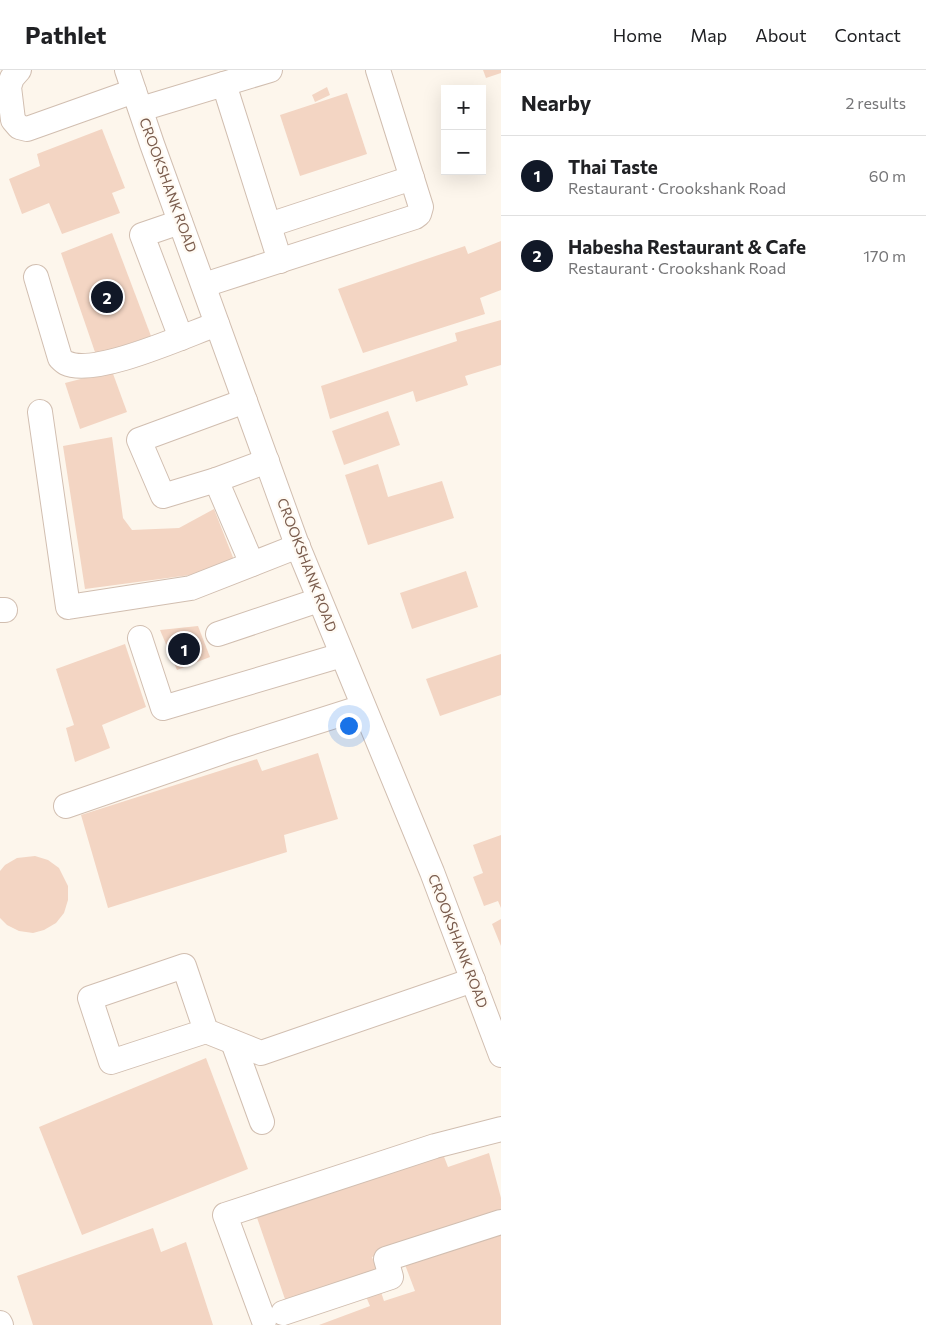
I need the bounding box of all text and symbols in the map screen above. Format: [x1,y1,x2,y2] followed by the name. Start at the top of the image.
[25,20,106,49] text: Pathlet
[613,24,662,46] text: Home
[690,24,727,46] text: Map
[755,24,807,46] text: About
[835,24,901,46] text: Contact
[441,85,486,175] map controls
[441,85,486,130] button: +
[521,90,591,115] text: Nearby
[845,93,906,112] text: 2 results
[136,115,201,255] street label: CROOKSHANK ROAD
[441,130,486,175] button: −
[568,155,658,178] text: Thai Taste
[533,166,541,185] text: 1
[869,166,906,185] text: 60 m
[568,178,786,197] text: Restaurant · Crookshank Road
[568,235,806,258] text: Habesha Restaurant & Cafe
[532,246,542,265] text: 2
[863,246,906,265] text: 170 m
[568,258,786,277] text: Restaurant · Crookshank Road
[91,278,123,316] pin: 2
[274,495,341,634] street label: CROOKSHANK ROAD
[168,630,200,668] pin: 1
[336,713,362,739] your location
[425,871,492,1010] street label: CROOKSHANK ROAD

